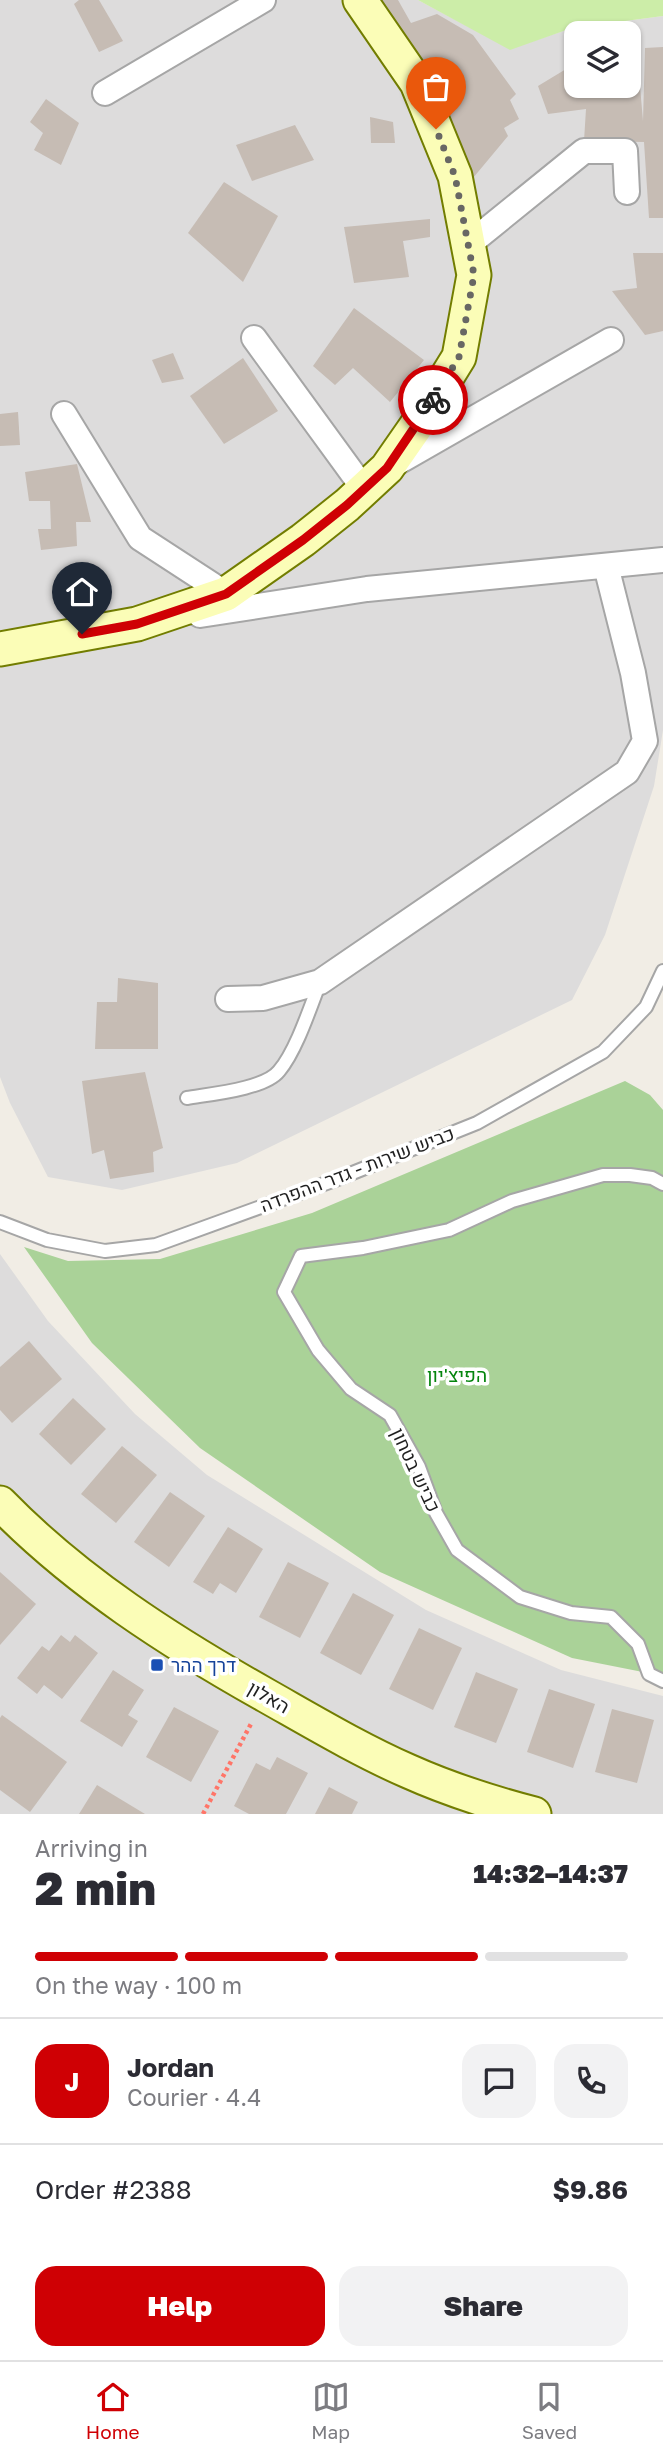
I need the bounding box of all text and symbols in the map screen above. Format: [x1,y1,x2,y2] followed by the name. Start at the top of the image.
[564,21,641,98] map controls
[564,21,641,98] button: layers
[406,57,466,129] pin
[417,68,455,106] icon: bag
[398,365,468,435] courier
[414,381,452,419] icon: bike
[52,562,112,634] pin
[63,573,101,611] icon: home
[256,1121,457,1216] street label: כביש שירות - גדר ההפרדה
[427,1363,487,1386] park label: הפיצ'יון
[387,1424,446,1515] street label: כביש בטחון
[171,1653,236,1676] place label: דרך ההר
[149,1657,165,1673] marker: דרך ההר
[244,1676,294,1718] street label: האלון
[35,1834,148,1862] text: Arriving in
[473,1858,628,1889] text: 14:32–14:37
[35,1860,156,1915] text: 2 min
[35,1971,242,1999] text: On the way · 100 m
[462,2044,536,2118] button: chat
[554,2044,628,2118] button: phone
[127,2052,214,2083] text: Jordan
[65,2066,79,2097] text: J
[127,2083,261,2111] text: Courier · 4.4
[35,2174,192,2205] text: Order #2388
[553,2174,628,2205] text: $9.86
[35,2266,325,2346] button: Help
[339,2266,628,2346] button: Share
[86,2378,140,2443] tab: Home
[311,2378,350,2443] tab: Map
[522,2378,577,2443] tab: Saved

